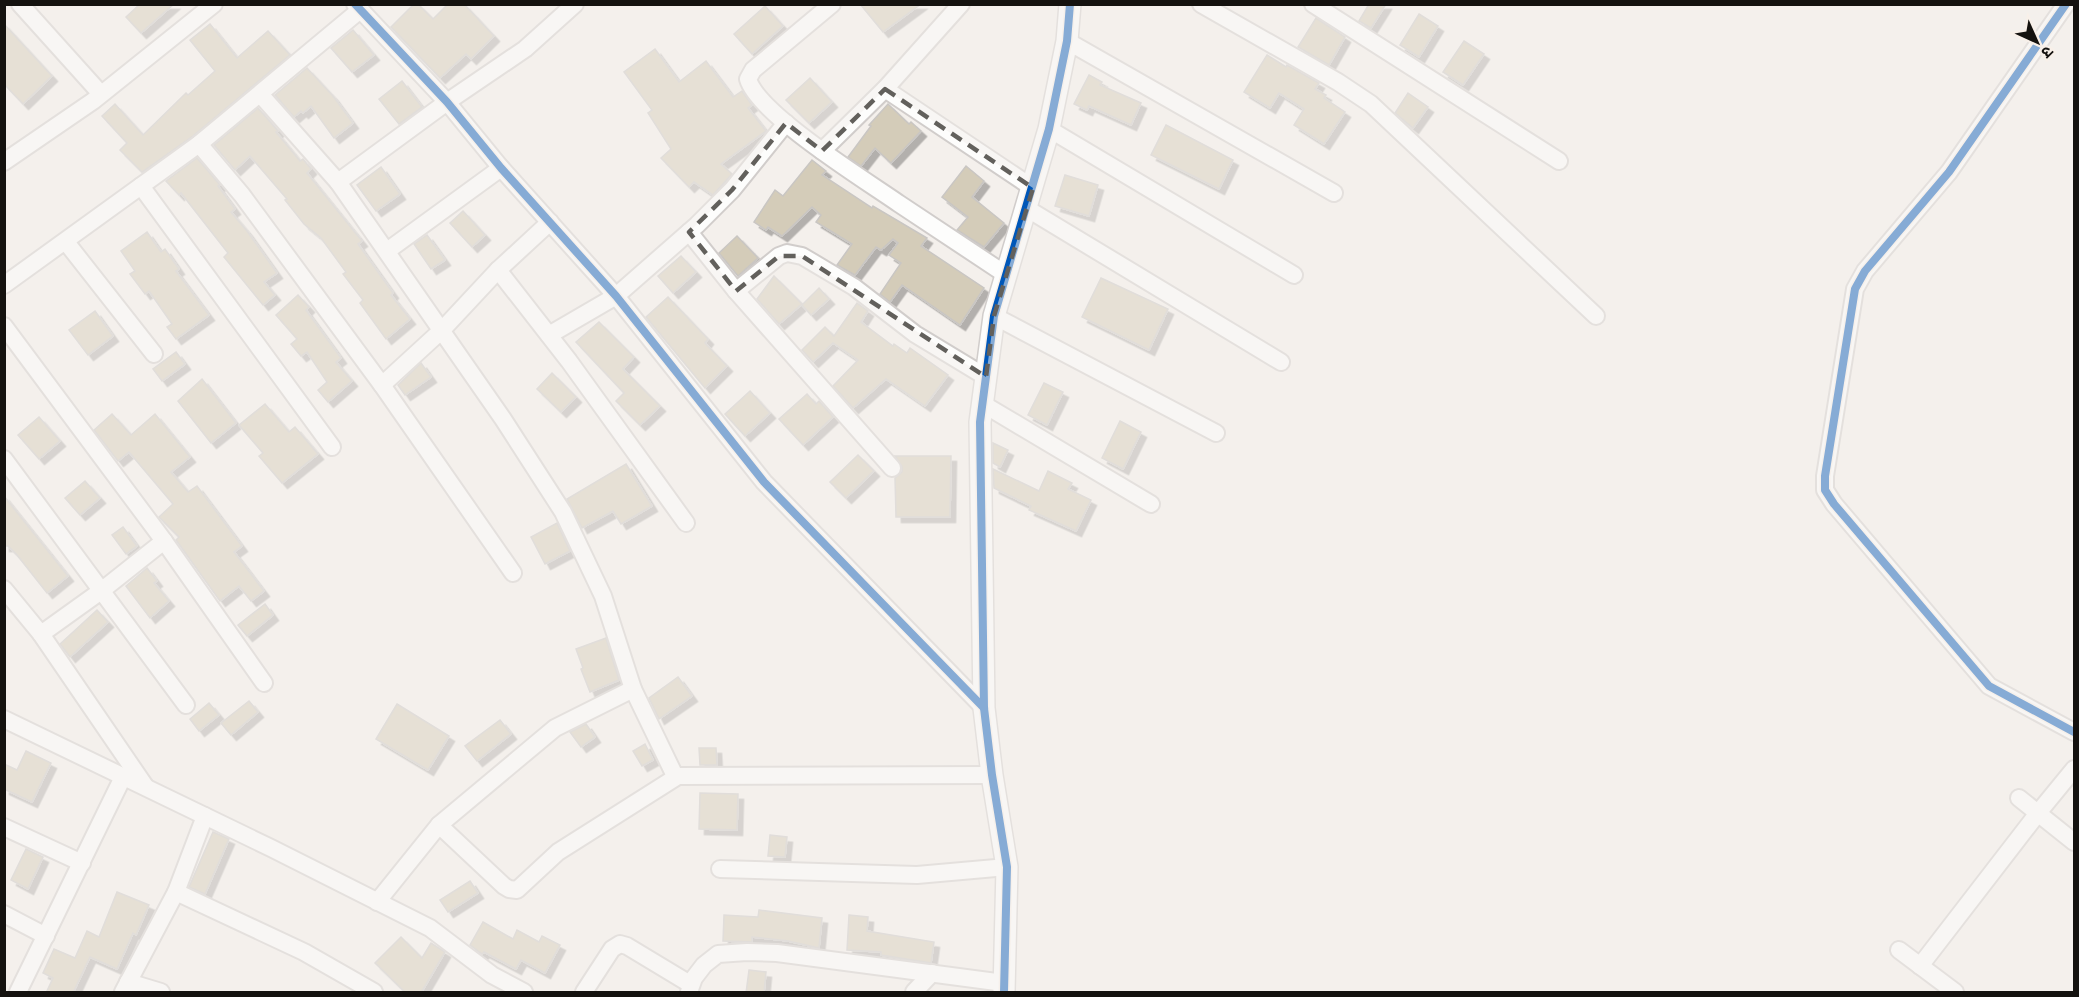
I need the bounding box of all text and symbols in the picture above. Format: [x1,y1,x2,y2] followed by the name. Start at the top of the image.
[2007,12,2067,72] north arrow
[2037,42,2057,63] text: उ

